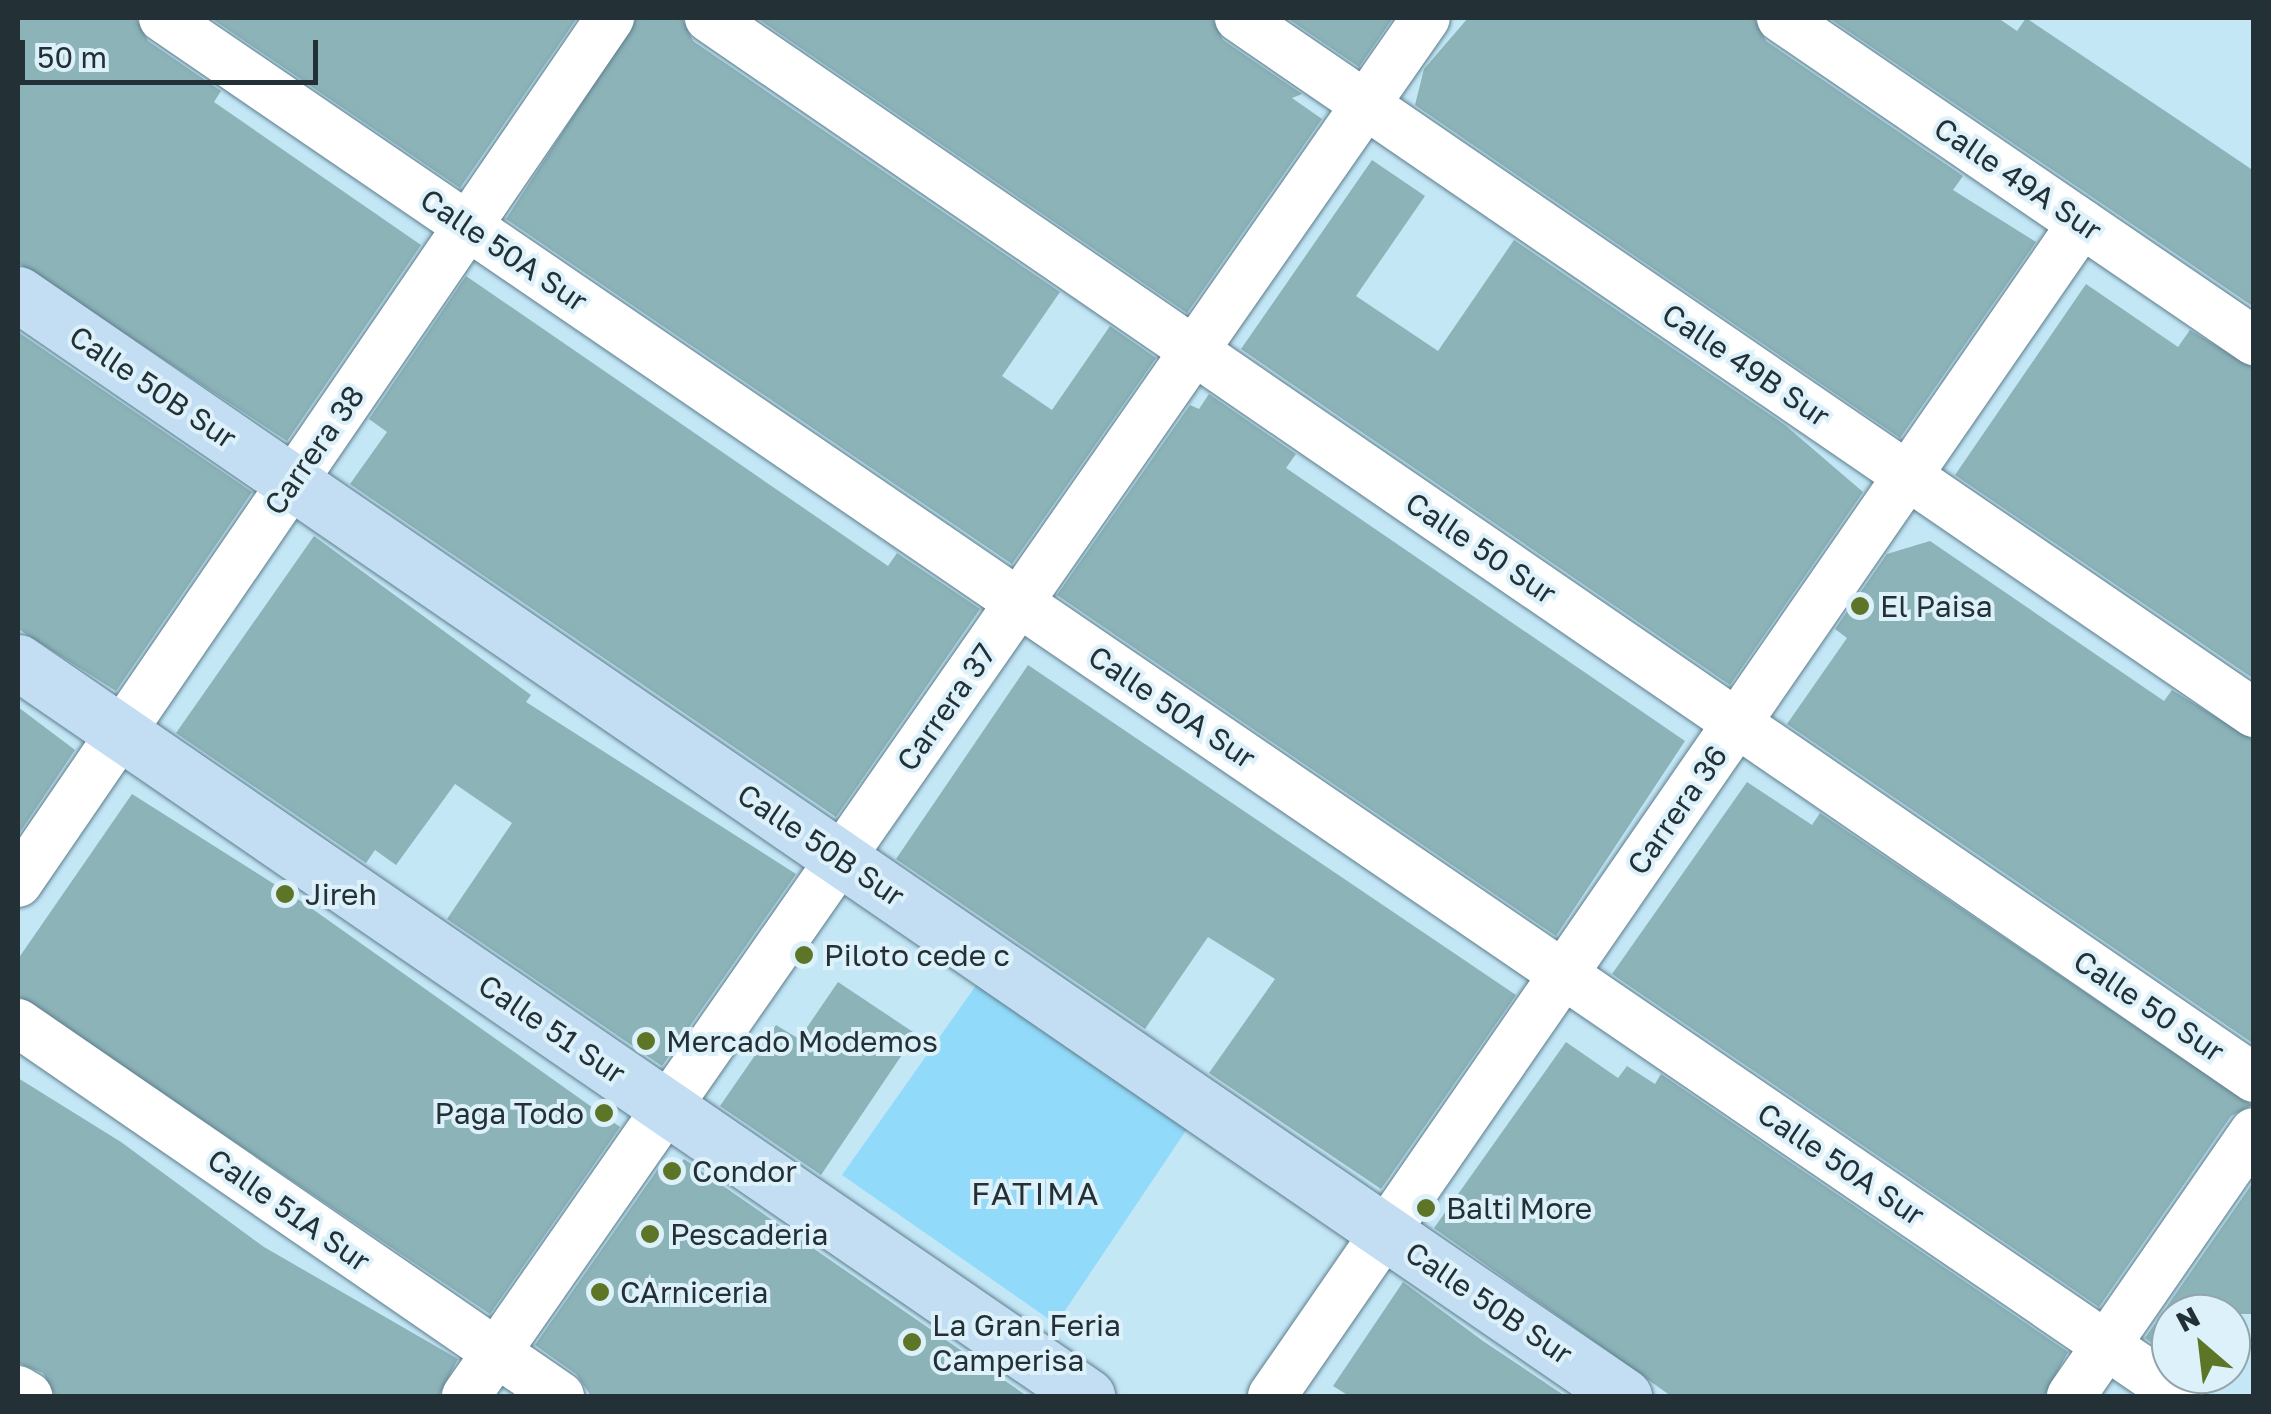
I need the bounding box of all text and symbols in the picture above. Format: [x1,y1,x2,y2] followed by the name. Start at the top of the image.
[25,20,322,82] scale bar
[37,39,107,75] text: 50 m
[1927,110,2109,248] street label: Calle 49A Sur
[414,181,594,319] street label: Calle 50A Sur
[1655,296,1837,434] street label: Calle 49B Sur
[63,318,243,456] street label: Calle 50B Sur
[256,378,372,522] street label: Carrera 38
[1399,485,1563,611] street label: Calle 50 Sur
[1880,588,1993,624] place label: El Paisa
[1849,595,1871,617] marker: El Paisa
[889,636,1003,778] street label: Carrera 37
[1082,638,1262,776] street label: Calle 50A Sur
[1619,738,1735,882] street label: Carrera 36
[731,776,911,914] street label: Calle 50B Sur
[305,876,377,912] place label: Jireh
[274,883,296,905] marker: Jireh
[824,937,1010,973] place label: Piloto cede c
[2067,943,2231,1069] street label: Calle 50 Sur
[793,944,815,966] marker: Piloto cede c
[472,967,632,1091] street label: Calle 51 Sur
[666,1023,938,1059] place label: Mercado Modemos
[635,1030,657,1052] marker: Mercado Modemos
[434,1095,584,1131] place label: Paga Todo
[1751,1095,1931,1233] street label: Calle 50A Sur
[593,1102,615,1124] marker: Paga Todo
[201,1141,377,1279] street label: Calle 51A Sur
[692,1153,797,1189] place label: Condor
[661,1160,683,1182] marker: Condor
[971,1174,1101,1212] district label: FATIMA
[1446,1190,1592,1226] place label: Balti More
[1415,1197,1437,1219] marker: Balti More
[670,1216,828,1252] place label: Pescaderia
[639,1223,661,1245] marker: Pescaderia
[1399,1234,1579,1372] street label: Calle 50B Sur
[620,1274,769,1310] place label: CArniceria
[589,1281,611,1303] marker: CArniceria
[2151,1294,2251,1394] north arrow
[2170,1299,2205,1338] text: N
[932,1307,1121,1378] place label: La Gran Feria Camperisa
[901,1331,923,1353] marker: La Gran Feria Camperisa

